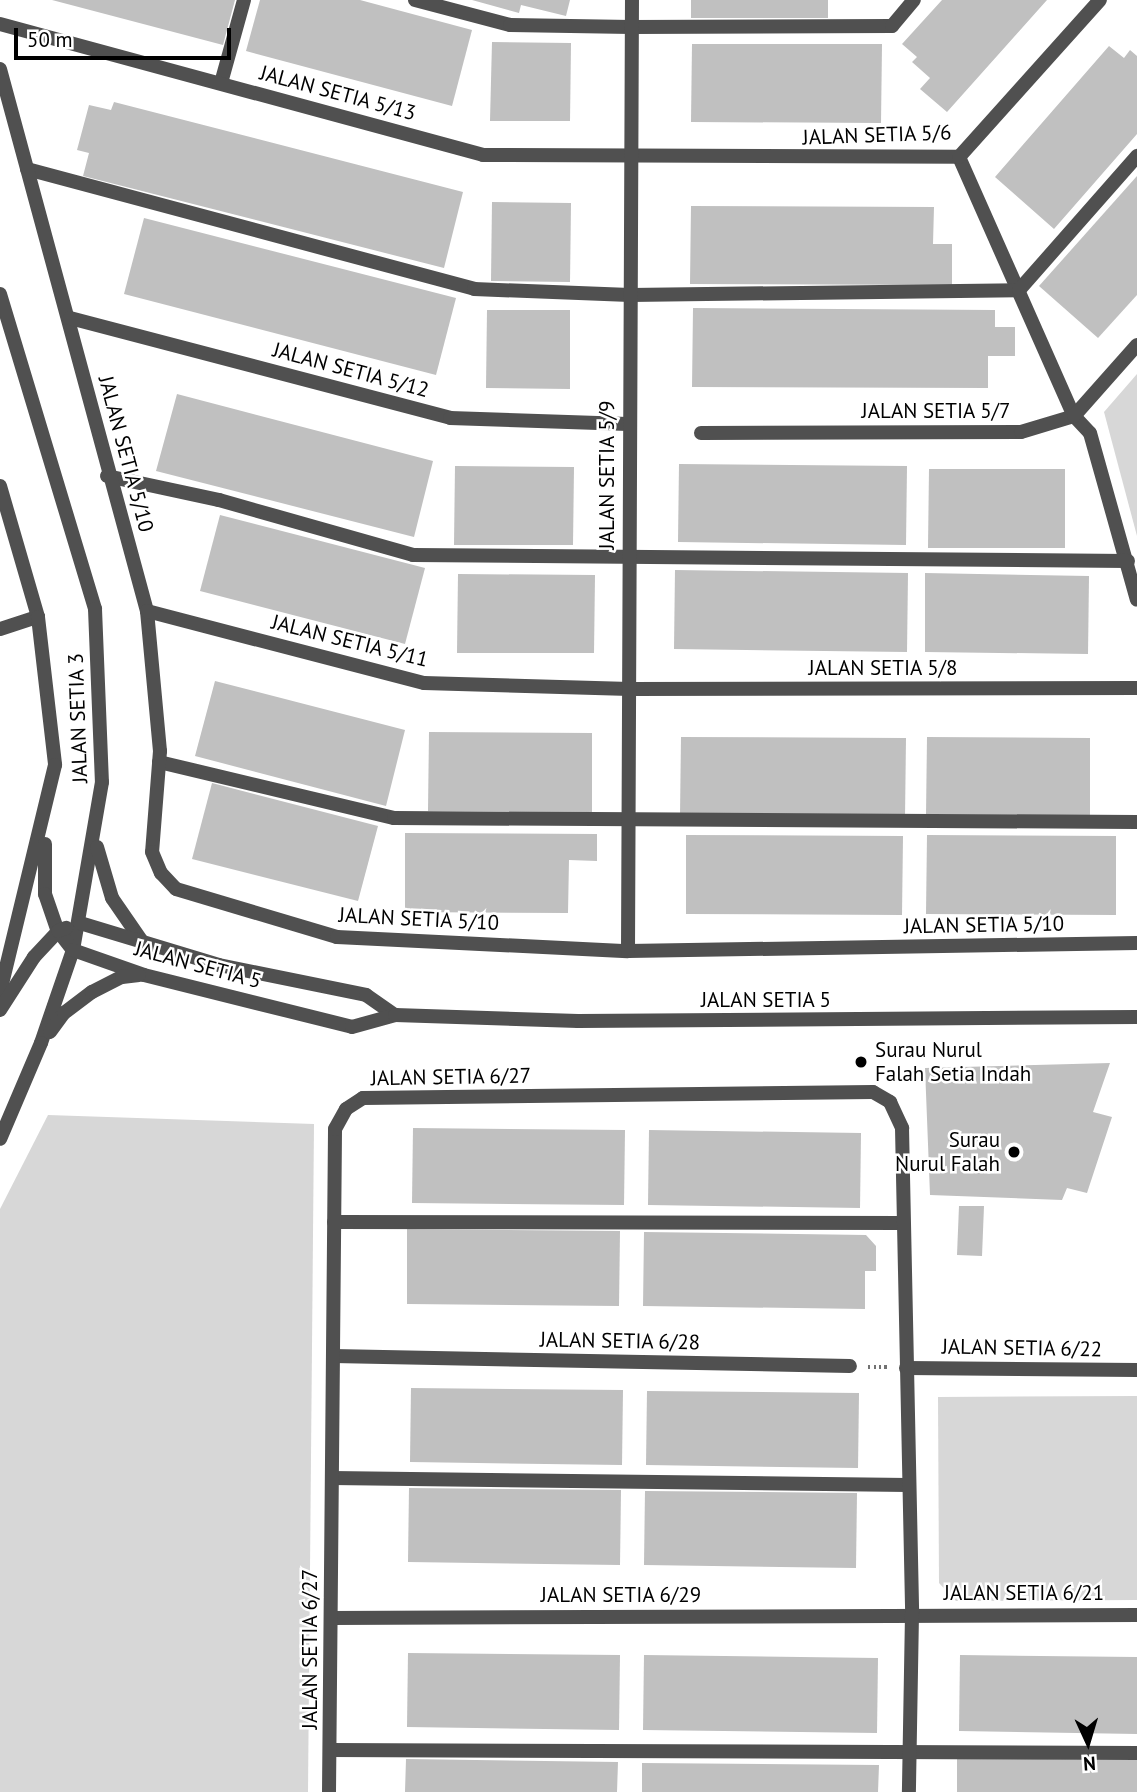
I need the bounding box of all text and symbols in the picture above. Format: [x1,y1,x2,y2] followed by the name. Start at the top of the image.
[18,14,234,58] scale bar
[27,26,73,53] text: 50 m
[257,60,419,126] street label: JALAN SETIA 5/13
[802,120,952,150] street label: JALAN SETIA 5/6
[270,337,432,403] street label: JALAN SETIA 5/12
[93,373,159,535] street label: JALAN SETIA 5/10
[861,398,1011,424] street label: JALAN SETIA 5/7
[594,400,620,550] street label: JALAN SETIA 5/9
[269,609,431,673] street label: JALAN SETIA 5/11
[63,652,93,784] street label: JALAN SETIA 3
[808,655,958,681] street label: JALAN SETIA 5/8
[338,902,500,936] street label: JALAN SETIA 5/10
[903,911,1065,939] street label: JALAN SETIA 5/10
[132,936,264,994] street label: JALAN SETIA 5
[701,987,831,1013] street label: JALAN SETIA 5
[875,1037,1031,1087] place label: Surau Nurul Falah Setia Indah
[853,1054,869,1070] marker: Surau Nurul Falah Setia Indah
[370,1063,532,1091] street label: JALAN SETIA 6/27
[895,1127,1000,1177] place label: Surau Nurul Falah
[1006,1144,1022,1160] marker: Surau Nurul Falah
[539,1327,701,1355] street label: JALAN SETIA 6/28
[941,1334,1103,1362] street label: JALAN SETIA 6/22
[297,1568,323,1730] street label: JALAN SETIA 6/27
[943,1580,1105,1606] street label: JALAN SETIA 6/21
[540,1582,702,1608] street label: JALAN SETIA 6/29
[1053,1708,1123,1778] north arrow
[1082,1752,1097,1776] text: N

